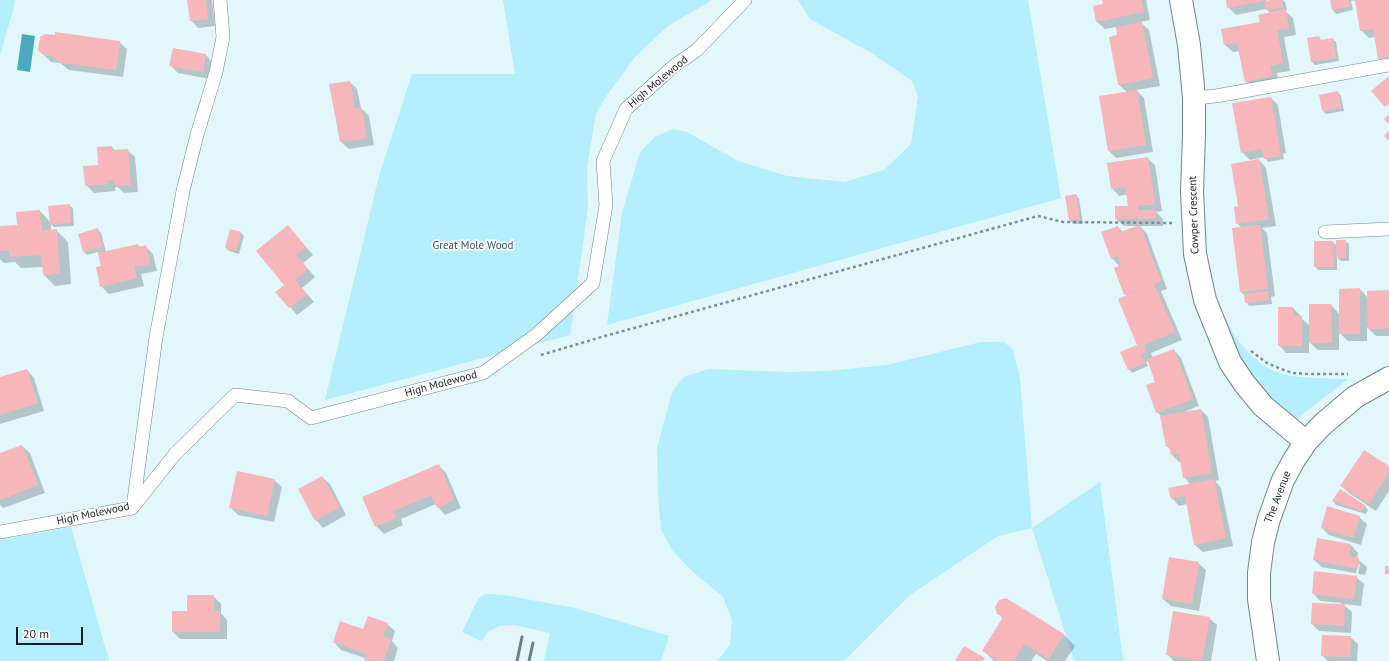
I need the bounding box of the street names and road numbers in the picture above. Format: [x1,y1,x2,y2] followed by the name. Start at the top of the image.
[625,53,691,111] street label: High Molewood
[1186,176,1202,254] street label: Cowper Crescent
[403,368,479,400] street label: High Molewood
[1262,469,1294,525] street label: The Avenue
[55,500,131,528] street label: High Molewood

